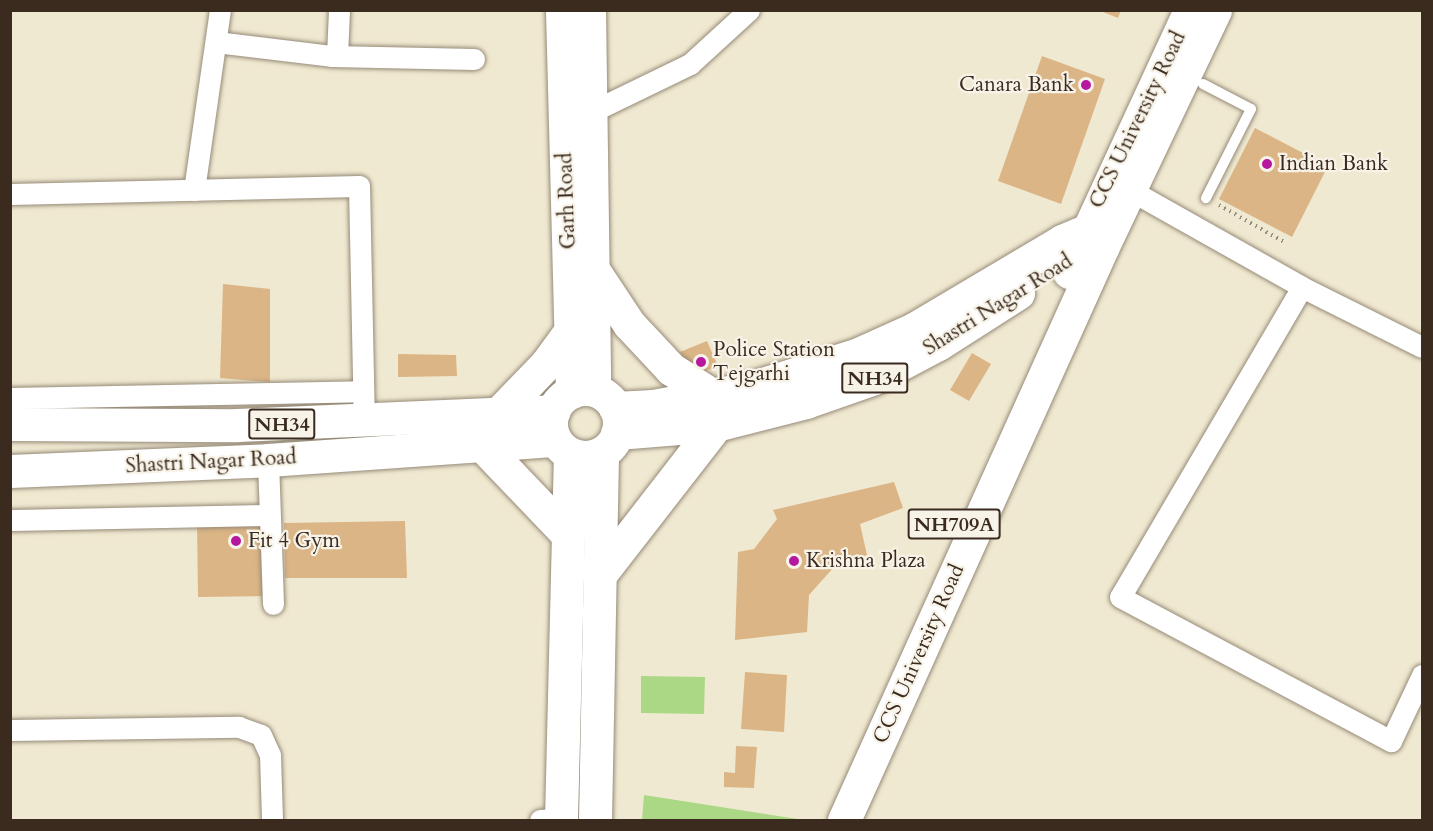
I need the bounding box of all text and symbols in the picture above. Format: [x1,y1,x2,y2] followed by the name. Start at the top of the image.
[1084,28,1192,212] street label: CCS University Road
[959,72,1074,98] place label: Canara Bank
[1079,78,1093,92] marker: Canara Bank
[1279,151,1388,177] place label: Indian Bank
[553,152,581,250] street label: Garh Road
[1260,157,1274,171] marker: Indian Bank
[919,249,1077,361] street label: Shastri Nagar Road
[713,337,835,387] place label: Police Station Tejgarhi
[694,355,708,369] marker: Police Station Tejgarhi
[840,361,910,395] road number: NH34
[248,407,316,441] road number: NH34
[125,445,297,479] street label: Shastri Nagar Road
[908,507,1000,541] road number: NH709A
[248,528,340,554] place label: Fit 4 Gym
[229,534,243,548] marker: Fit 4 Gym
[806,548,926,574] place label: Krishna Plaza
[787,554,801,568] marker: Krishna Plaza
[868,560,970,748] street label: CCS University Road

